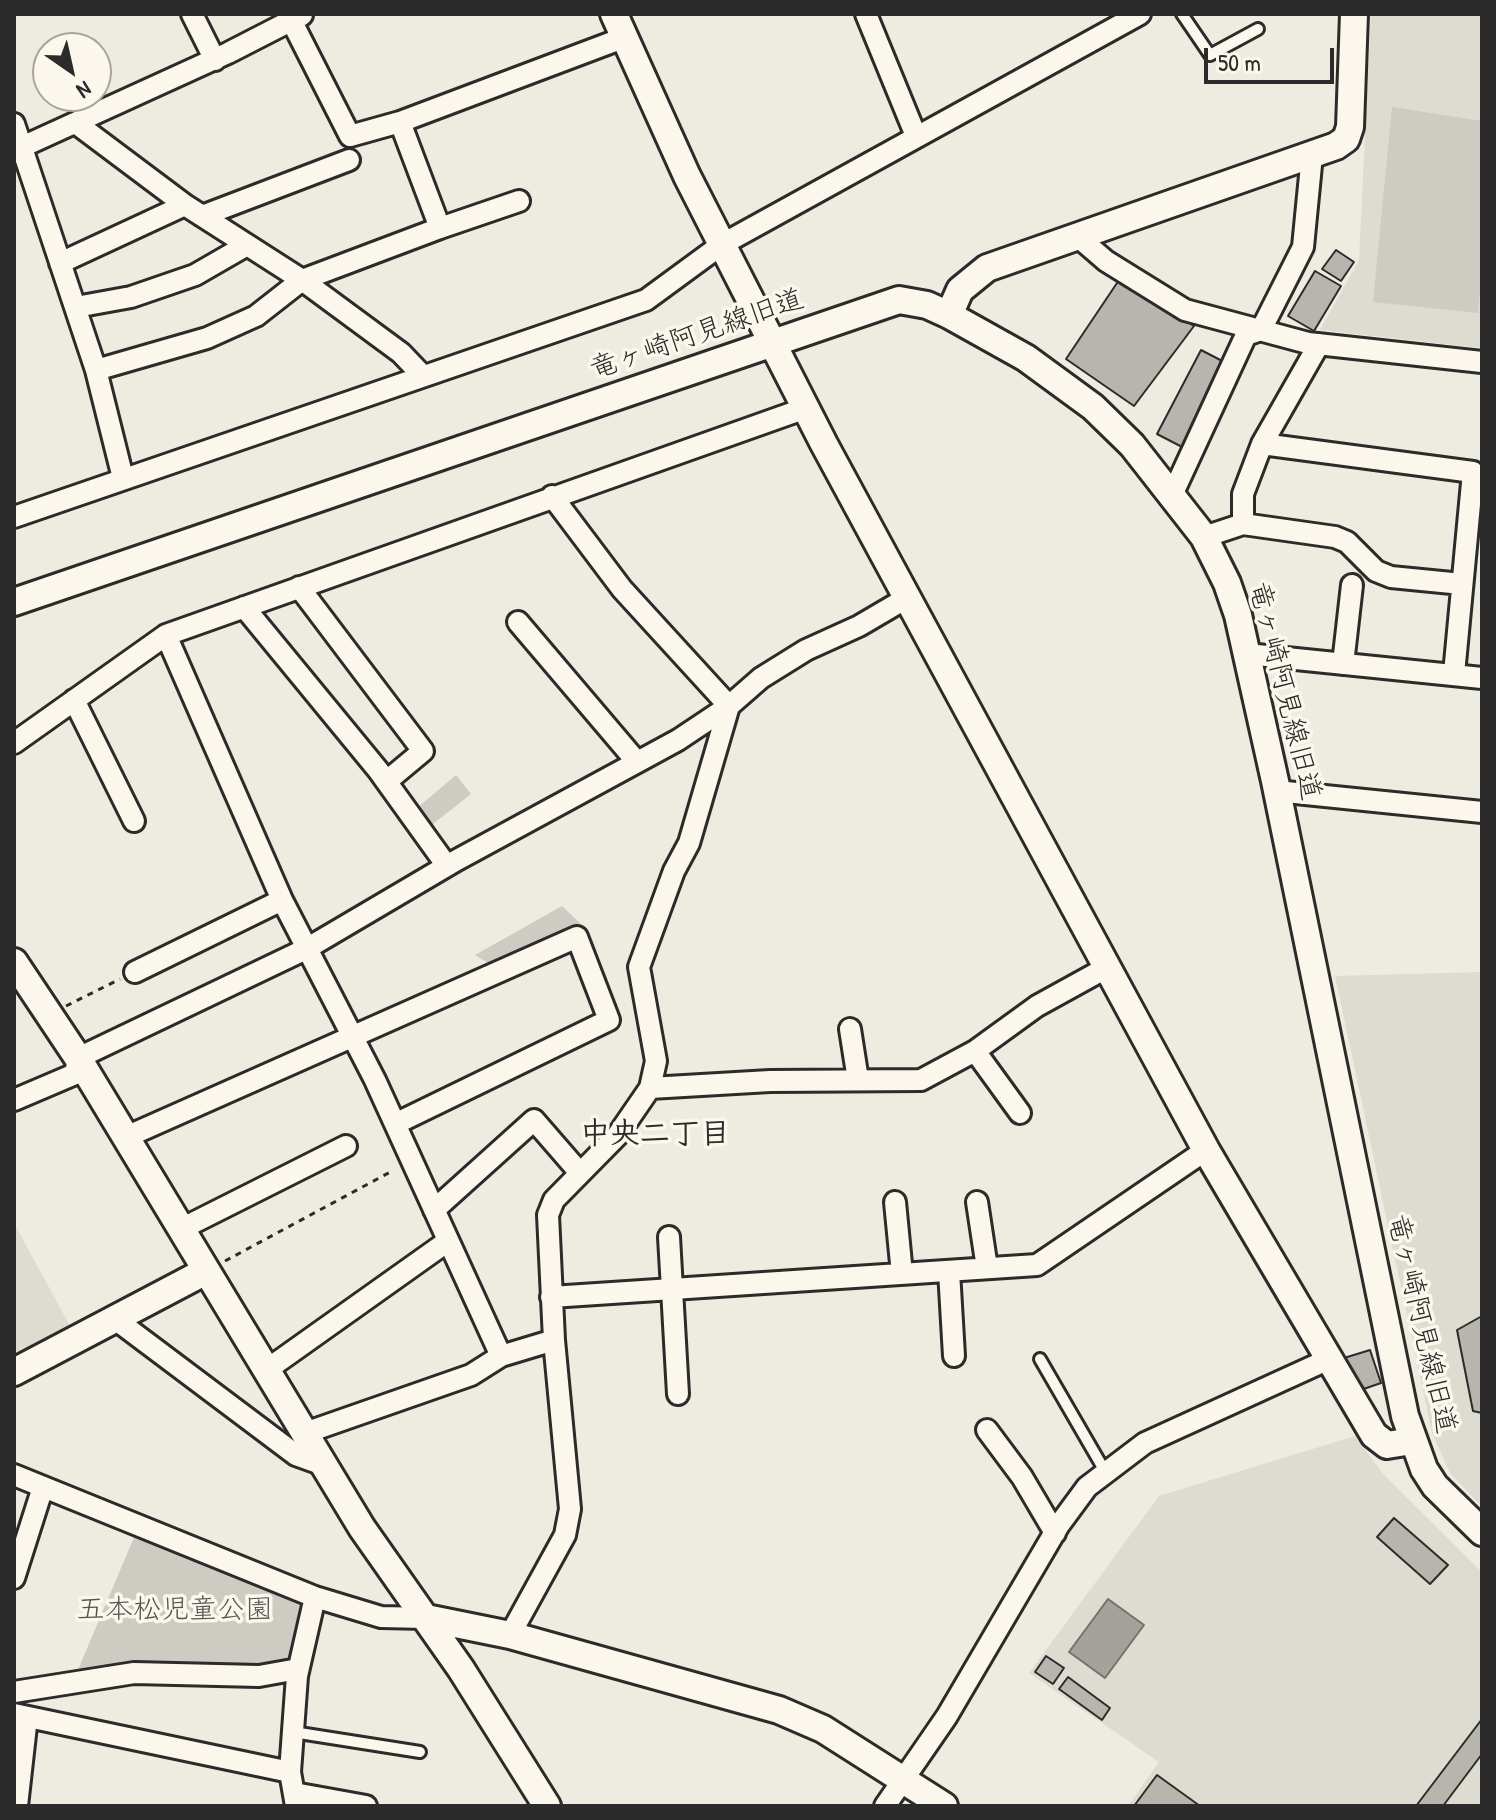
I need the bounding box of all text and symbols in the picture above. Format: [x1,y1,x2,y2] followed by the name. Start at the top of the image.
[32,32,112,112] north arrow
[1208,32,1338,82] scale bar
[1218,46,1261,78] text: 50 m
[71,75,98,106] text: N
[586,283,808,387] street label: 竜ヶ崎阿見線旧道
[1241,578,1327,804] street label: 竜ヶ崎阿見線旧道
[580,1117,730,1153] district label: 中央二丁目
[1379,1211,1463,1437] street label: 竜ヶ崎阿見線旧道
[77,1594,273,1628] park label: 五本松児童公園

